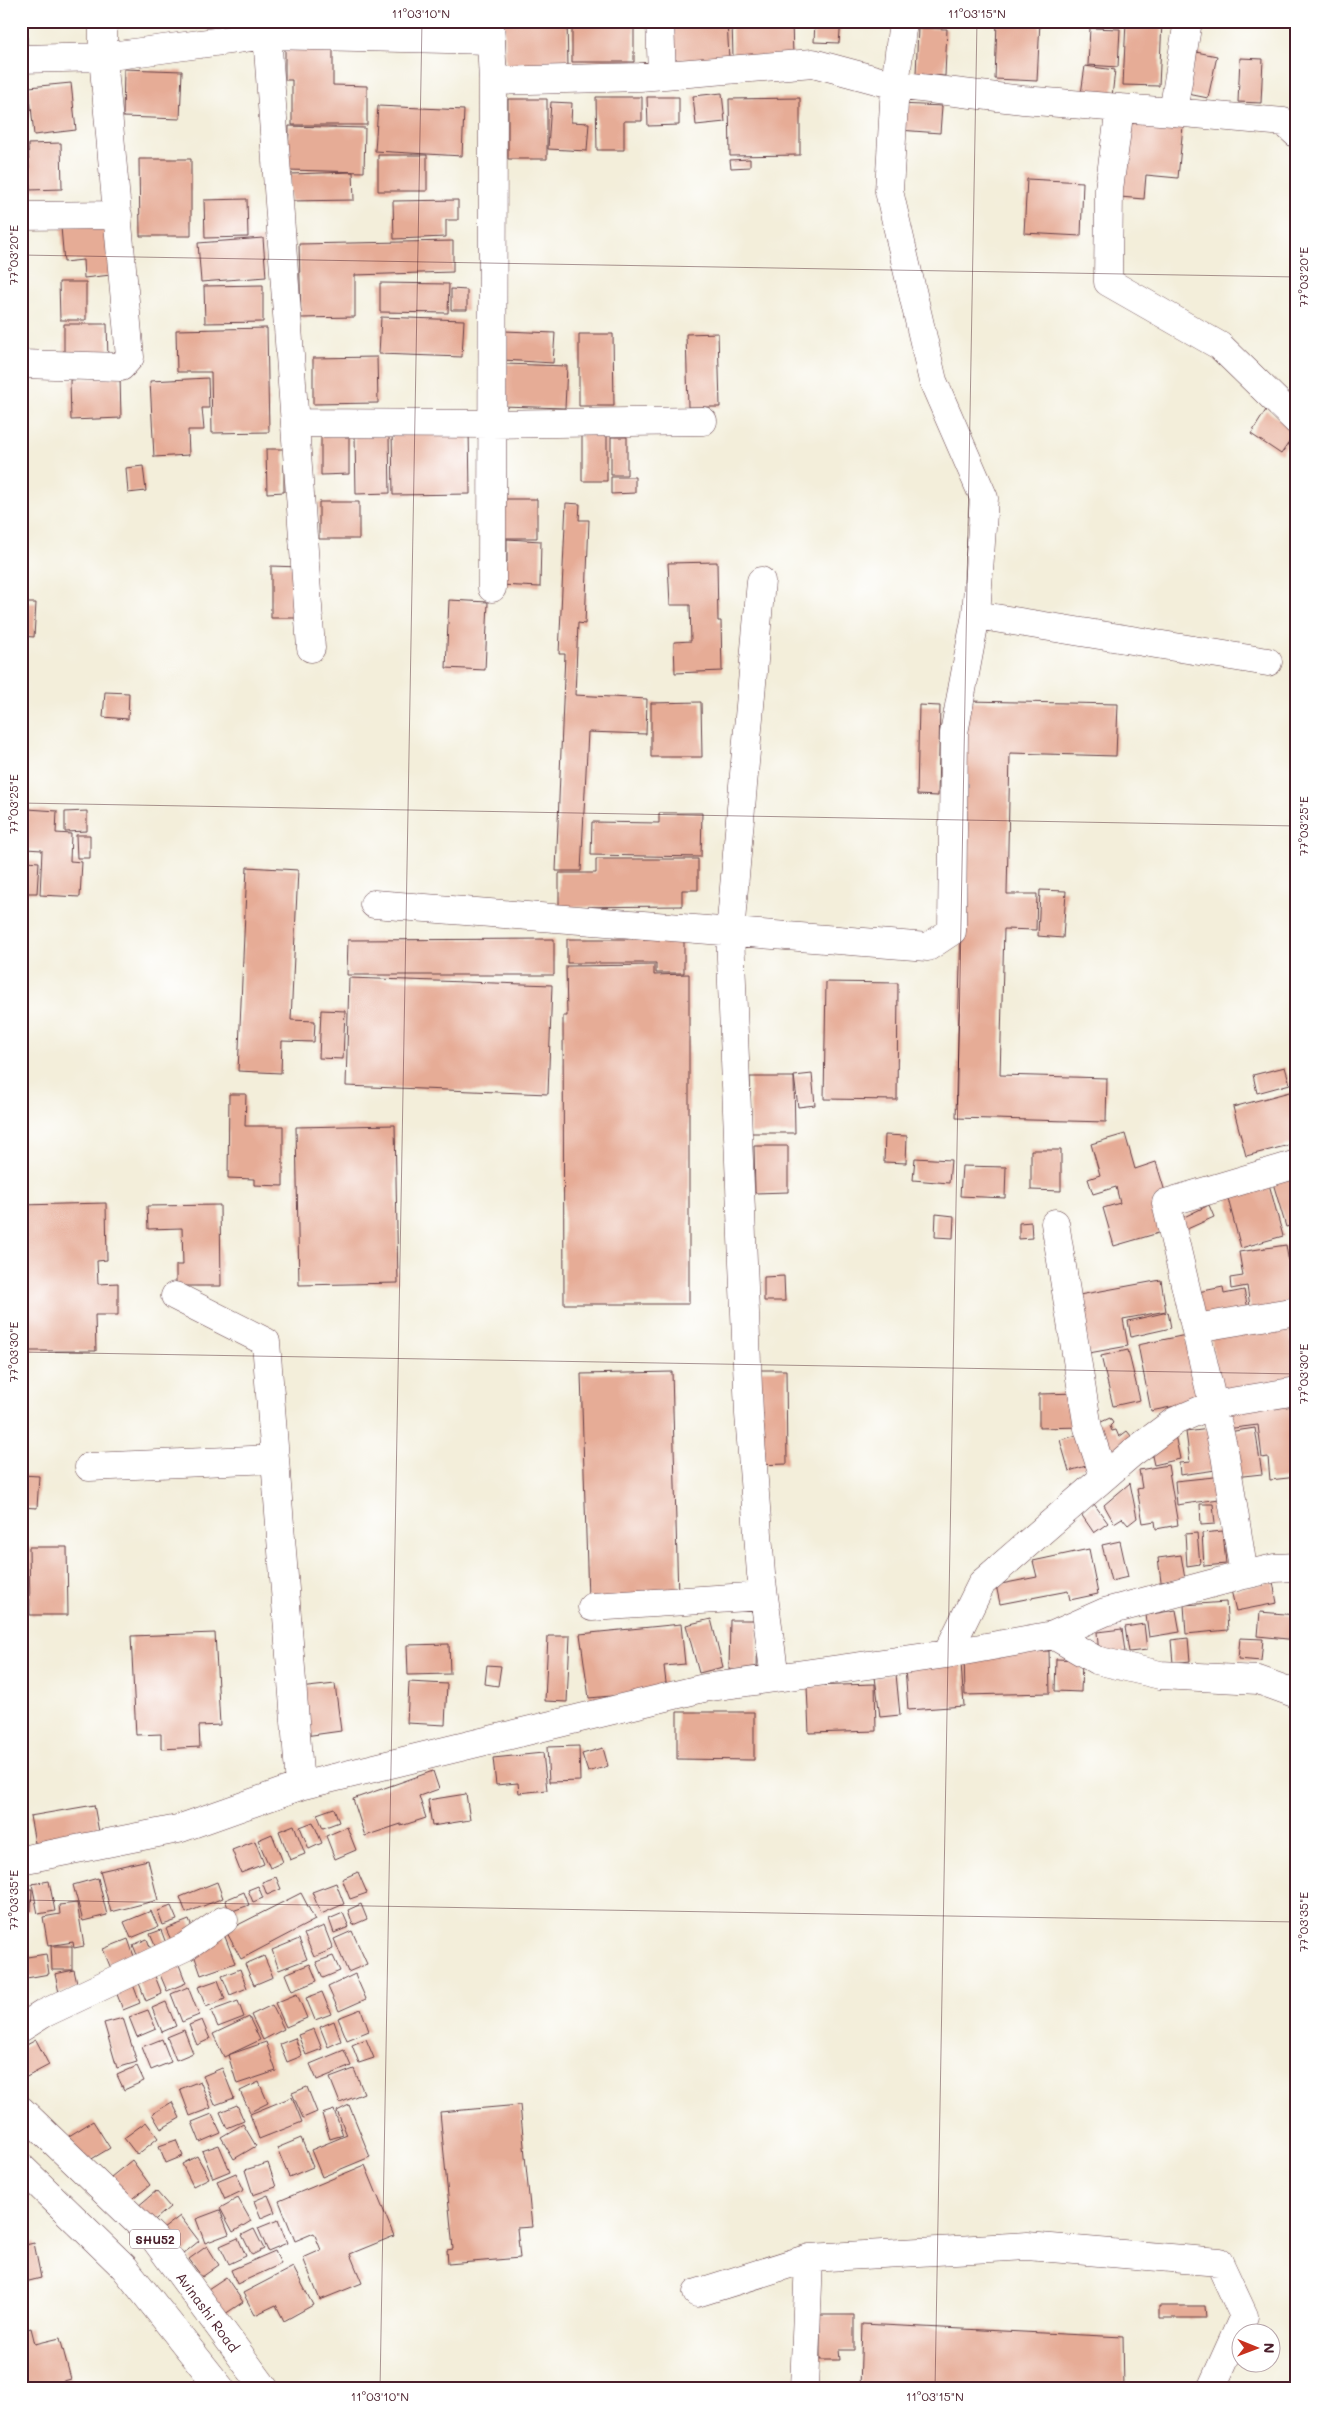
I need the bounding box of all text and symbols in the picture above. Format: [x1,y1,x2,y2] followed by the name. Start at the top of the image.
[392,5,450,21] text: 11°03'10"N
[948,5,1006,21] text: 11°03'15"N
[5,225,21,285] text: 77°03'20"E
[1295,247,1311,307] text: 77°03'20"E
[5,774,21,834] text: 77°03'25"E
[1295,796,1311,856] text: 77°03'25"E
[5,1322,21,1382] text: 77°03'30"E
[1295,1344,1311,1404] text: 77°03'30"E
[5,1870,21,1930] text: 77°03'35"E
[1295,1892,1311,1952] text: 77°03'35"E
[130,2230,180,2248] road number: SHU52
[172,2268,244,2356] street label: Avinashi Road
[1230,2322,1280,2372] north arrow
[1260,2343,1279,2354] text: N
[351,2388,409,2404] text: 11°03'10"N
[906,2388,964,2404] text: 11°03'15"N

